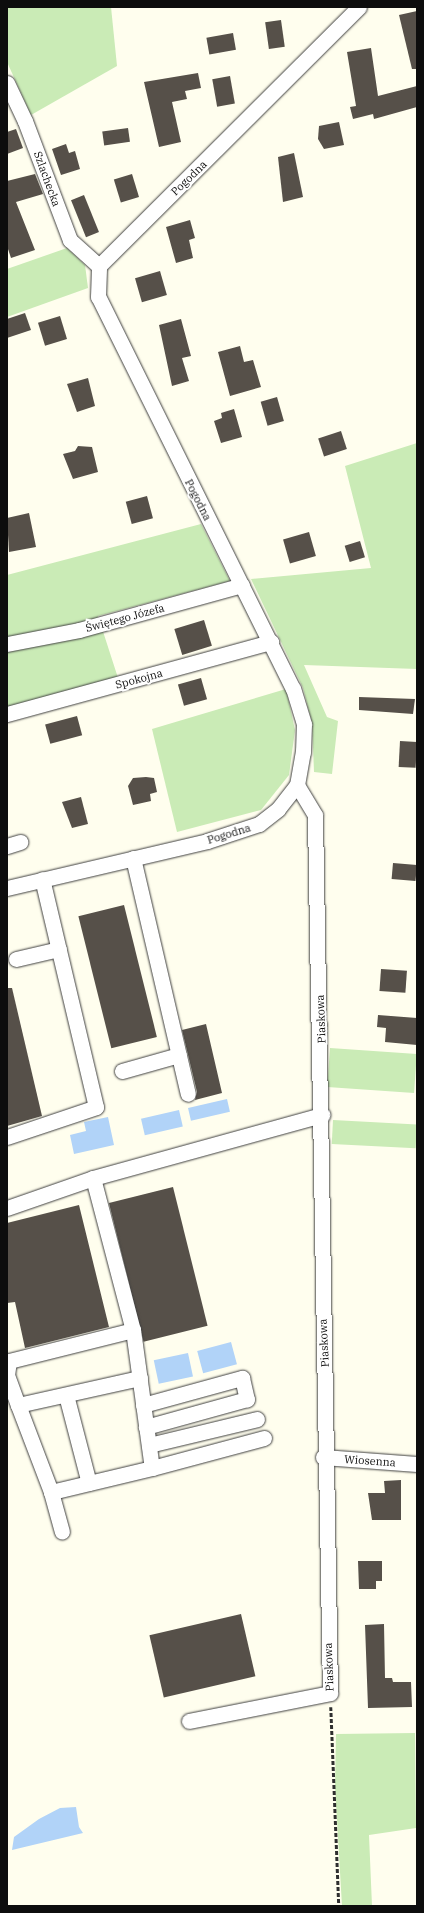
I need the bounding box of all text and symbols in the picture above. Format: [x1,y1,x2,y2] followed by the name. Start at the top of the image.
[31,150,63,208] street label: Szlachecka
[168,158,210,198] street label: Pogodna
[182,477,214,523] street label: Pogodna
[84,601,166,635] street label: Świętego Józefa
[114,666,164,692] street label: Spokojna
[206,821,252,847] street label: Pogodna
[314,995,328,1043] street label: Piaskowa
[316,1318,332,1368] street label: Piaskowa
[344,1453,396,1469] street label: Wiosenna
[322,1643,336,1691] street label: Piaskowa

